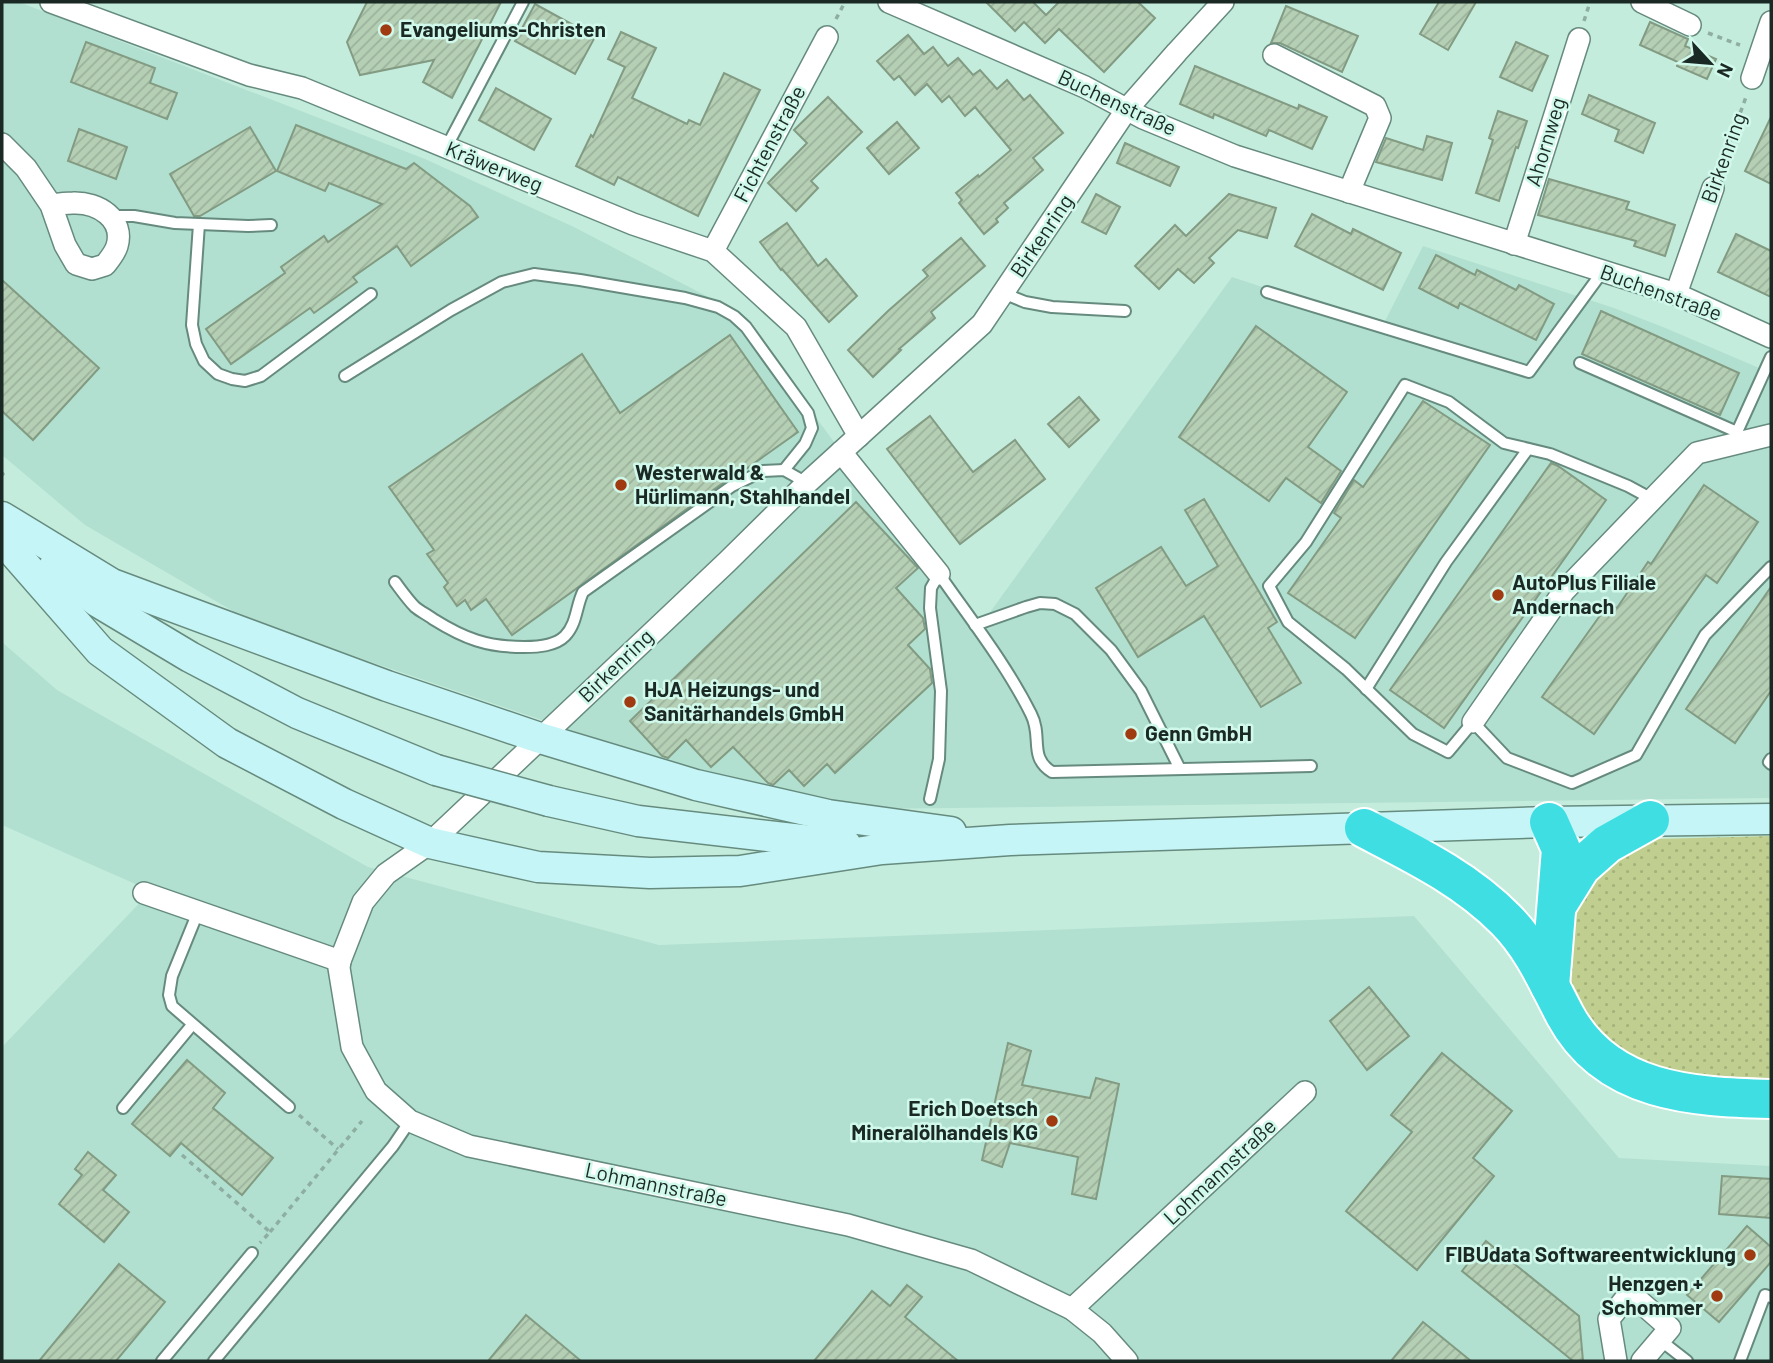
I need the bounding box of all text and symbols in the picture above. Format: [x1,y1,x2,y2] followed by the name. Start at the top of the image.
[400,16,606,41] place label: Evangeliums-Christen
[378,22,394,38] marker: Evangeliums-Christen
[1675,28,1745,98] north arrow
[1713,60,1739,81] text: N
[1054,63,1181,140] street label: Buchenstraße
[728,81,810,206] street label: Fichtenstraße
[1519,94,1570,189] street label: Ahornweg
[1695,109,1750,206] street label: Birkenring
[442,135,547,196] street label: Kräwerweg
[1004,189,1078,281] street label: Birkenring
[1597,258,1726,325] street label: Buchenstraße
[635,459,850,508] place label: Westerwald & Hürlimann, Stahlhandel
[613,477,629,493] marker: Westerwald & Hürlimann, Stahlhandel
[1512,569,1656,618] place label: AutoPlus Filiale Andernach
[1490,587,1506,603] marker: AutoPlus Filiale Andernach
[572,623,658,707] street label: Birkenring
[644,676,844,725] place label: HJA Heizungs- und Sanitärhandels GmbH
[622,694,638,710] marker: HJA Heizungs- und Sanitärhandels GmbH
[1145,720,1252,745] place label: Genn GmbH
[1123,726,1139,742] marker: Genn GmbH
[851,1095,1038,1144] place label: Erich Doetsch Mineralölhandels KG
[1044,1113,1060,1129] marker: Erich Doetsch Mineralölhandels KG
[1158,1113,1280,1229] street label: Lohmannstraße
[583,1156,730,1211] street label: Lohmannstraße
[1445,1241,1736,1266] place label: FIBUdata Softwareentwicklung
[1742,1247,1758,1263] marker: FIBUdata Softwareentwicklung
[1602,1270,1703,1319] place label: Henzgen + Schommer
[1709,1288,1725,1304] marker: Henzgen + Schommer

